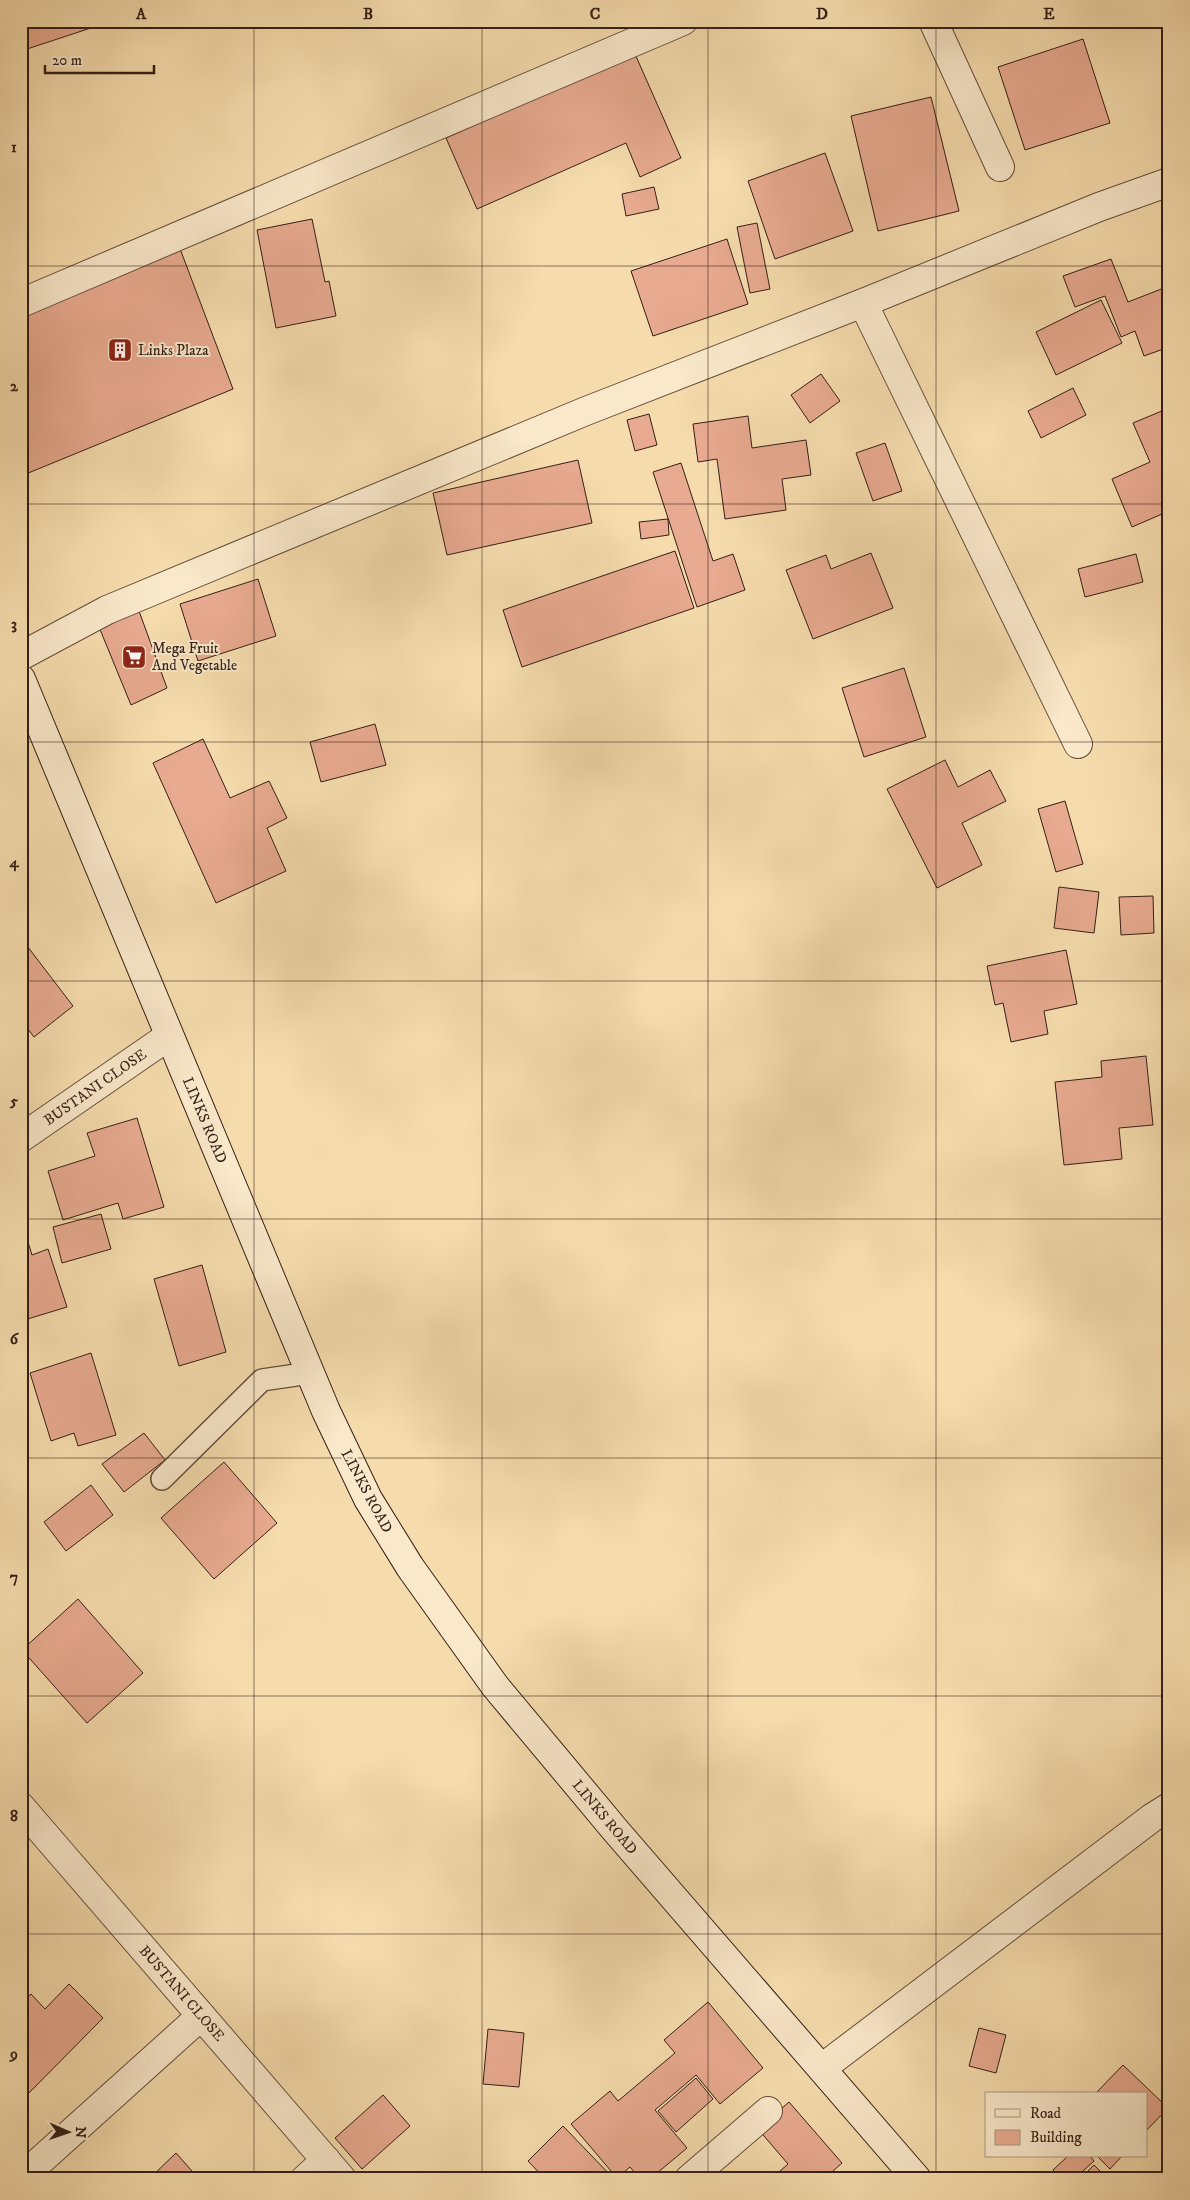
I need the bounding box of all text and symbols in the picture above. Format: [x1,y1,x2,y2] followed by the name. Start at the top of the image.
[135,4,147,24] text: A
[363,4,373,24] text: B
[590,4,600,24] text: C
[816,4,828,24] text: D
[1043,4,1055,24] text: E
[45,42,154,74] scale bar
[52,51,82,70] text: 20 m
[11,137,17,157] text: 1
[107,337,133,363] building icon: Links Plaza
[138,341,209,360] place label: Links Plaza
[10,376,19,396] text: 2
[11,614,17,634] text: 3
[152,639,237,675] place label: Mega Fruit And Vegetable
[121,644,147,670] supermarket icon: Mega Fruit And Vegetable
[8,852,19,872] text: 4
[40,1045,151,1130] street label: BUSTANI CLOSE
[178,1074,231,1166] street label: LINKS ROAD
[9,1091,18,1111] text: 5
[10,1329,20,1349] text: 6
[337,1446,397,1536] street label: LINKS ROAD
[10,1567,18,1587] text: 7
[568,1776,641,1859] street label: LINKS ROAD
[10,1806,18,1826] text: 8
[135,1941,229,2045] street label: BUSTANI CLOSE
[9,2044,18,2064] text: 9
[985,2092,1148,2158] legend
[1030,2104,1062,2123] text: Road
[42,2108,92,2158] north arrow
[71,2126,89,2139] text: N
[1030,2128,1082,2147] text: Building

